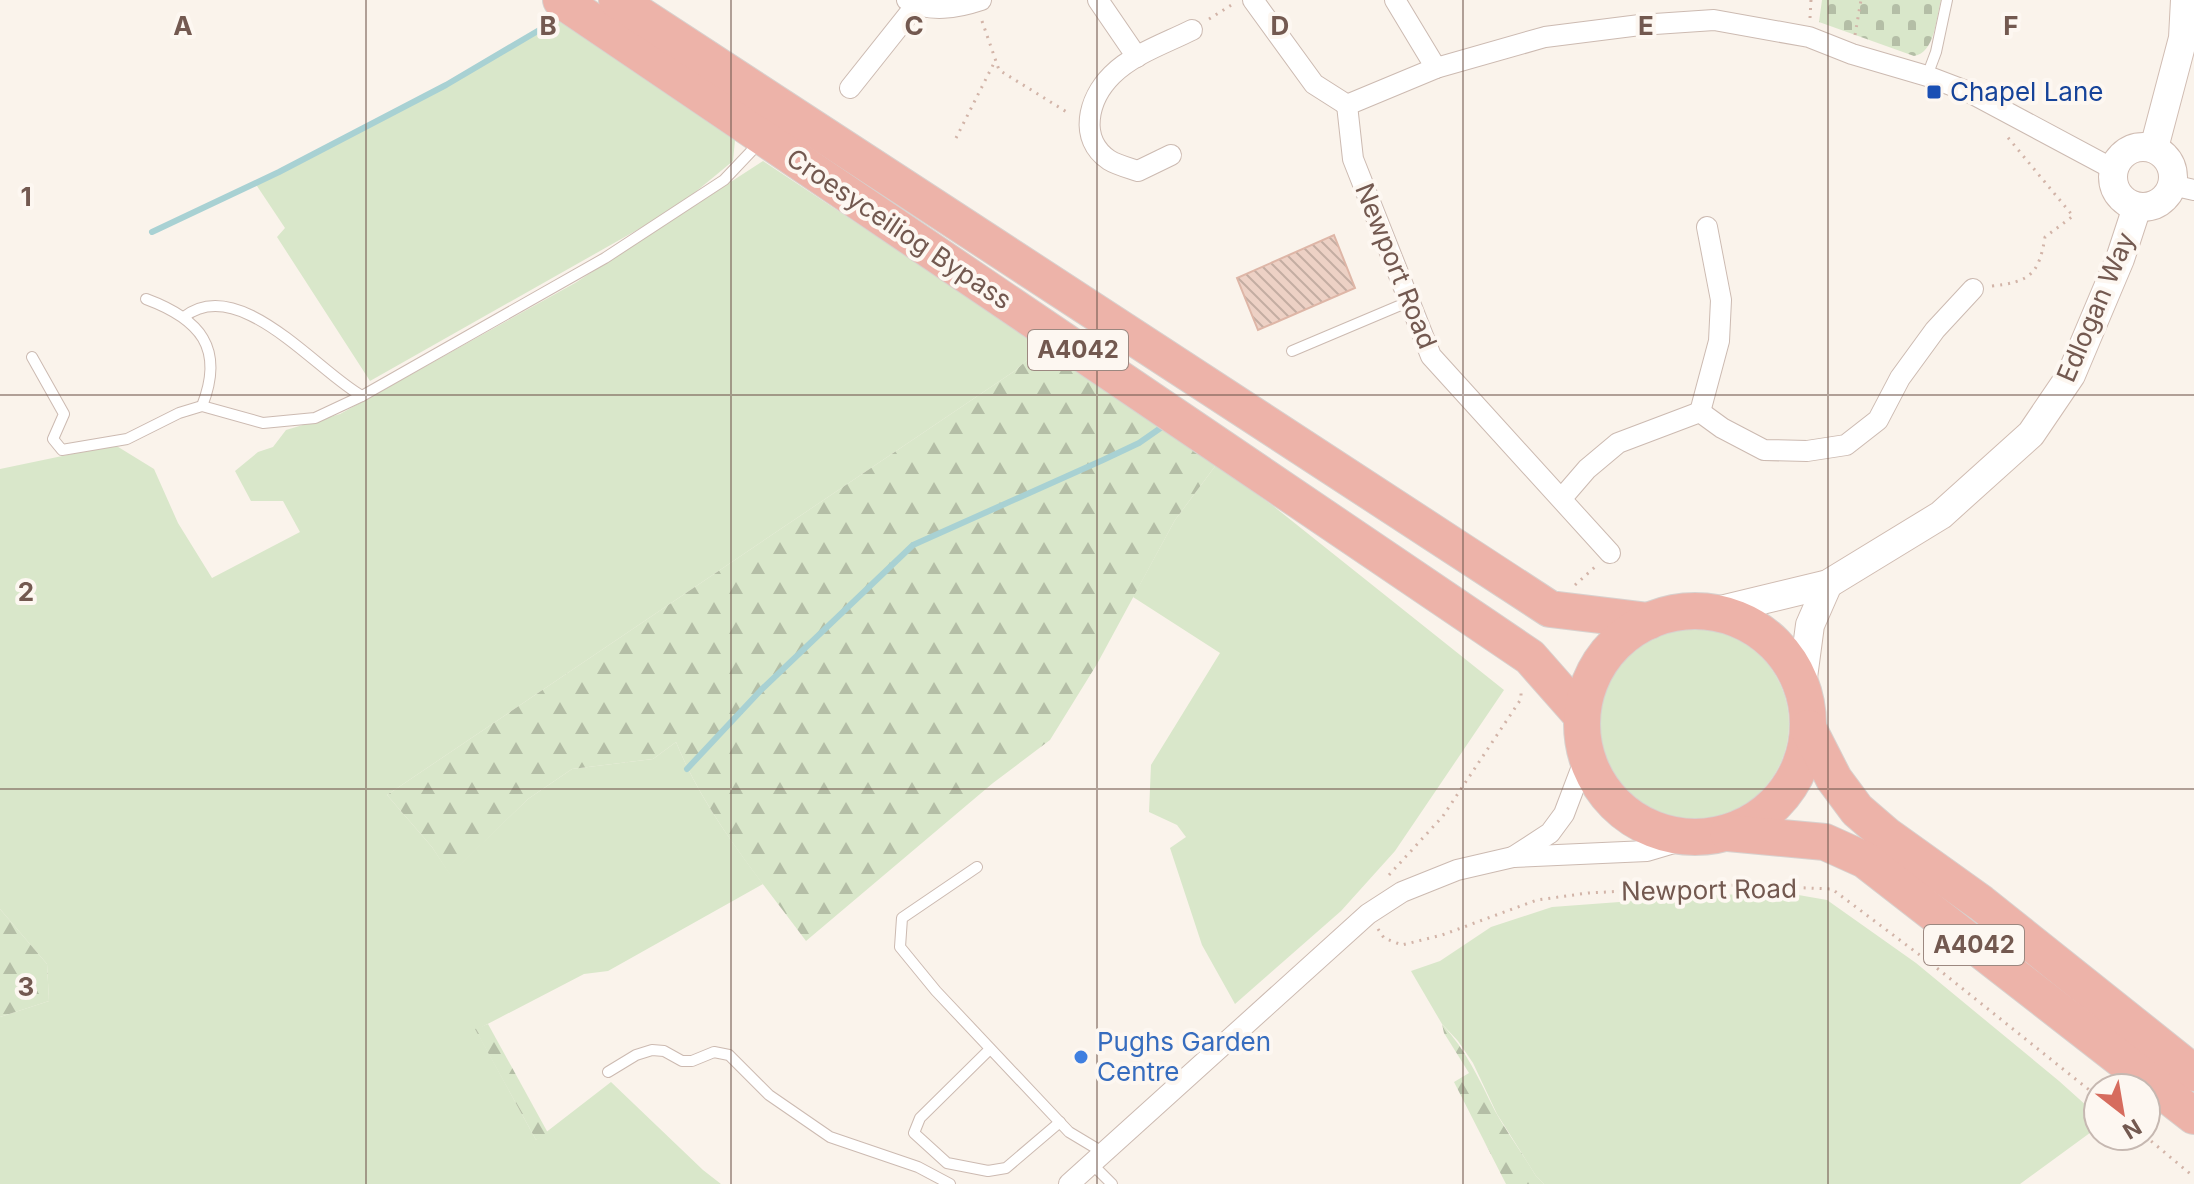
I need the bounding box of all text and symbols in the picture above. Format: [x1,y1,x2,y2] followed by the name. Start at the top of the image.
[173,10,193,41] text: A
[539,10,557,41] text: B
[904,10,924,41] text: C
[1271,10,1289,41] text: D
[1638,10,1654,41] text: E
[2003,10,2019,41] text: F
[1950,76,2103,107] place label: Chapel Lane
[1925,83,1943,101] marker: Chapel Lane
[781,142,1018,315] street label: Croesyceiliog Bypass
[1349,179,1444,353] street label: Newport Road
[20,181,32,212] text: 1
[2050,227,2141,386] street label: Edlogan Way
[1028,330,1128,370] road number: A4042
[18,576,34,607] text: 2
[1621,872,1797,907] street label: Newport Road
[1924,925,2024,965] road number: A4042
[18,971,34,1002] text: 3
[1097,1026,1271,1087] place label: Pughs Garden Centre
[1072,1048,1090,1066] marker: Pughs Garden Centre
[2082,1072,2162,1152] north arrow
[2118,1114,2146,1145] text: N

